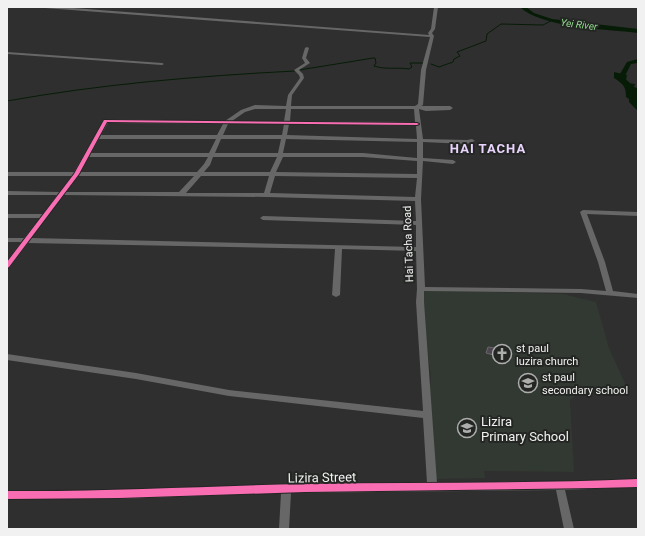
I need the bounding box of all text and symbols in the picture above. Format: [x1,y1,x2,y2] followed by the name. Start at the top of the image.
[560,17,599,32] water label: Yei River
[450,141,526,156] district label: HAI TACHA
[401,205,416,283] street label: Hai Tacha Road
[516,342,578,368] place label: st paul luzira church
[491,343,513,365] church icon: st paul luzira church
[542,371,628,397] place label: st paul secondary school
[517,372,539,394] school or university icon: st paul secondary school
[481,414,569,444] place label: Lizira Primary School
[456,417,478,439] school or university icon: Lizira Primary School
[288,469,356,486] street label: Lizira Street

